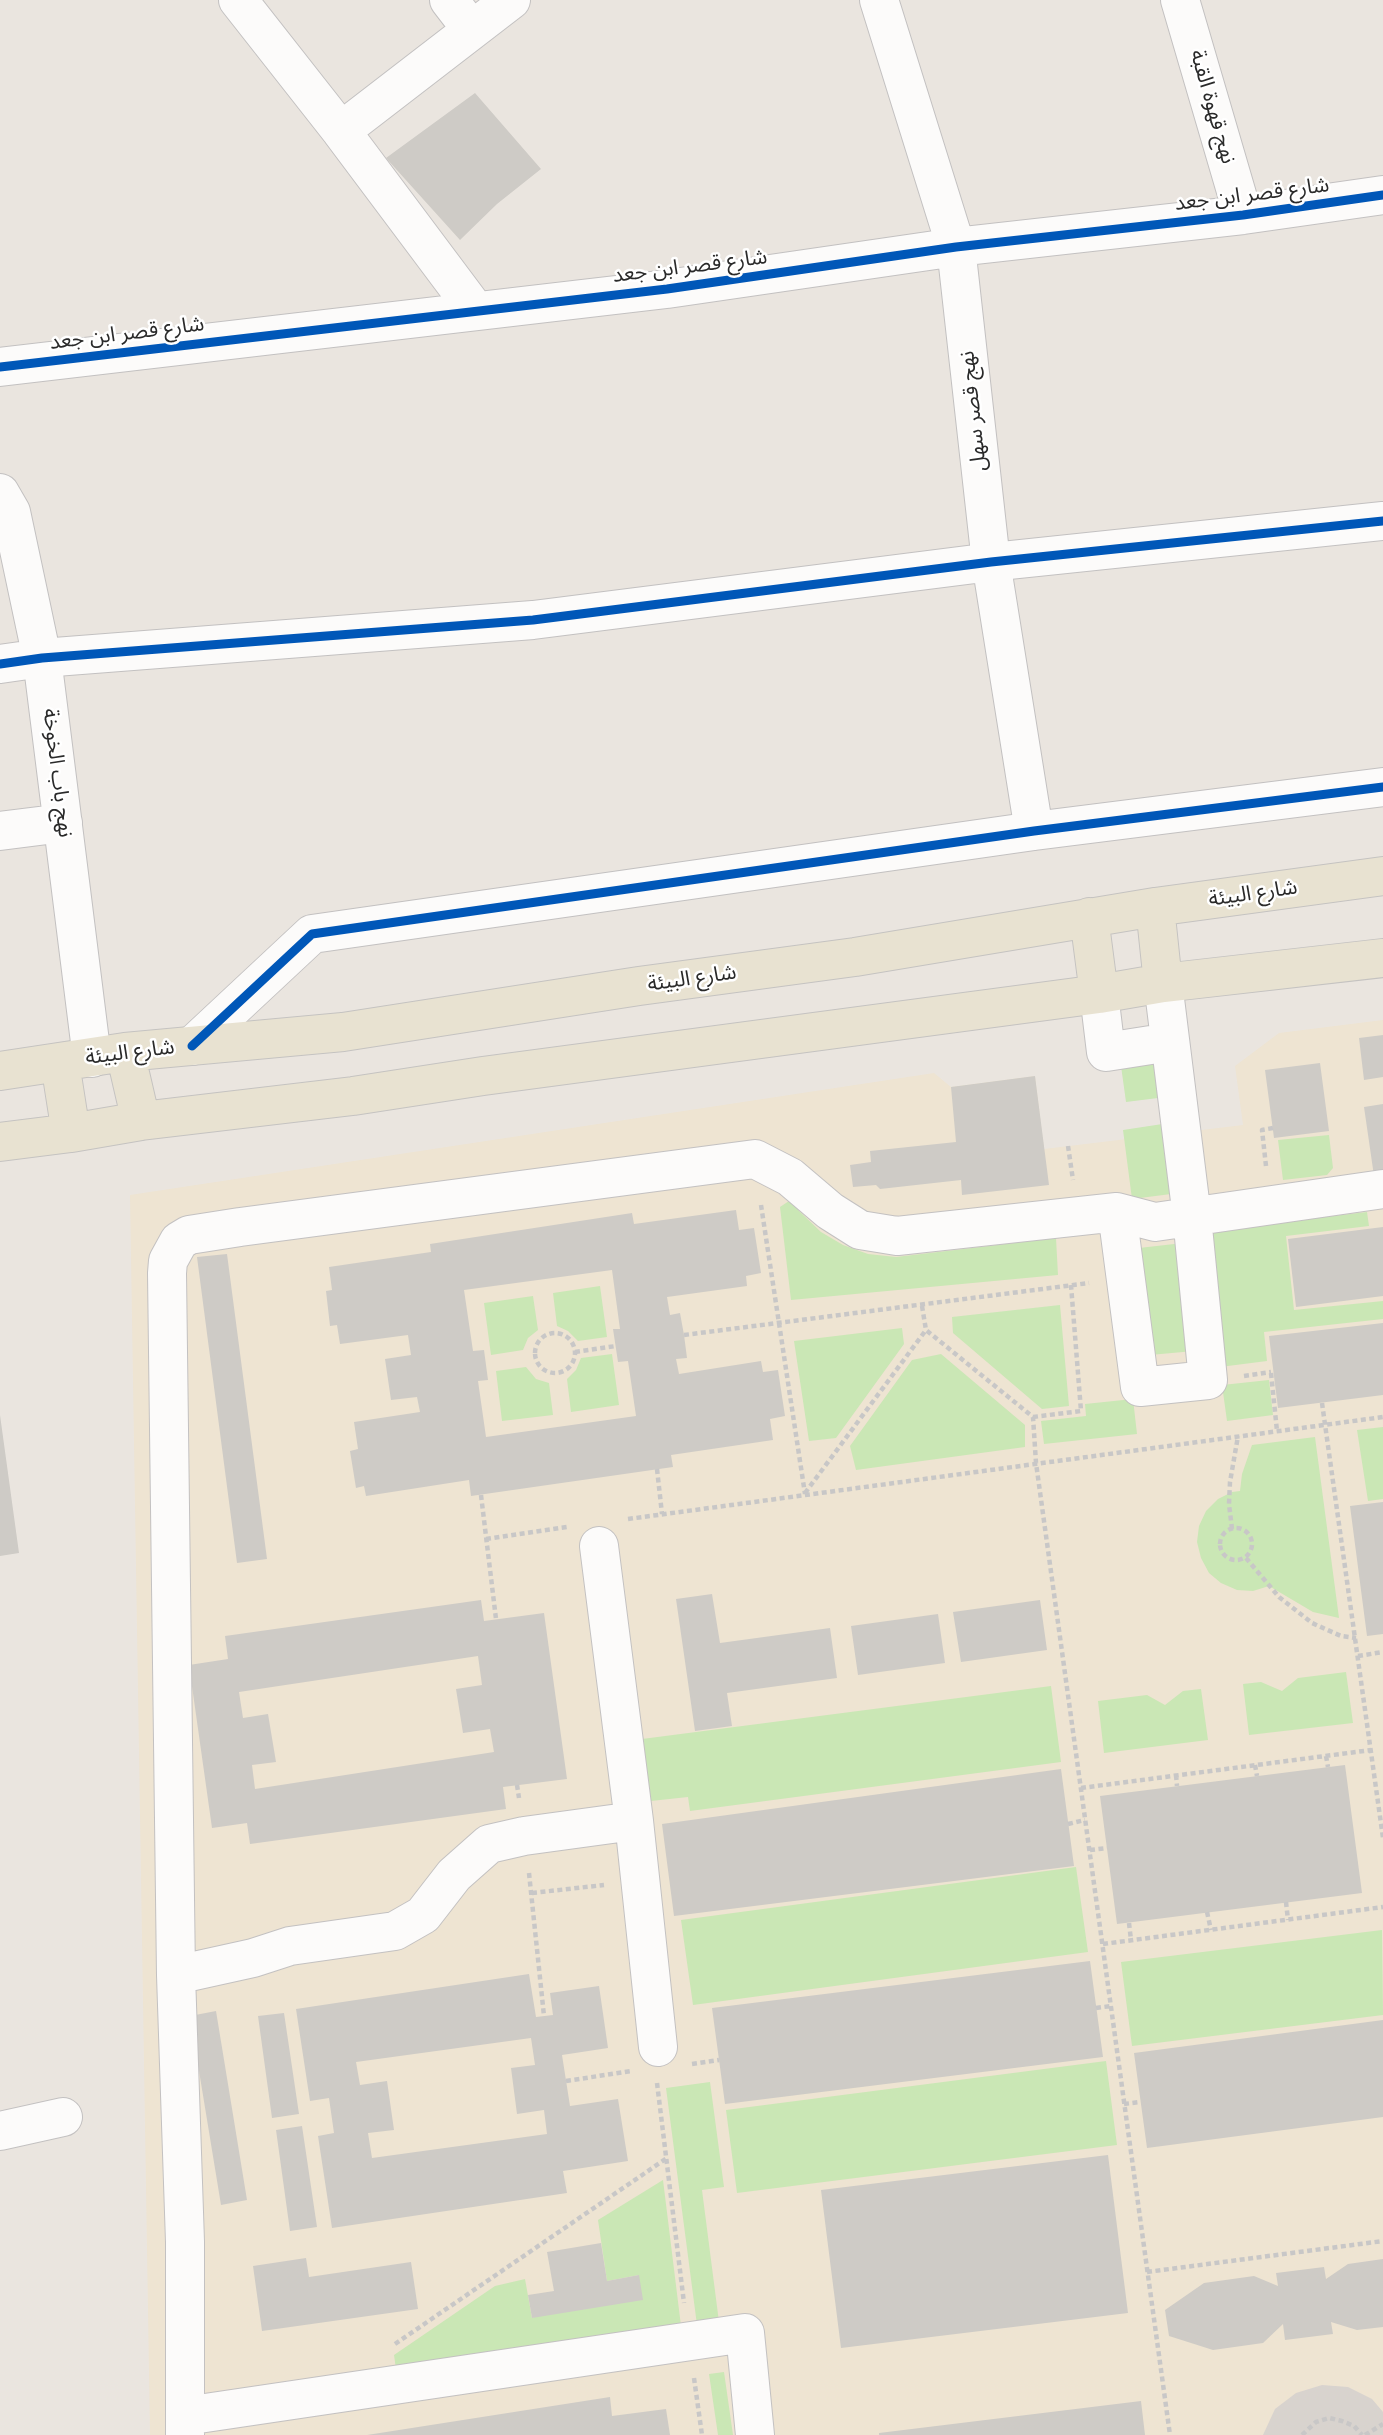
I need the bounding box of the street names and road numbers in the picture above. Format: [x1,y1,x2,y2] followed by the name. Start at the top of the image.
[1184,47,1240,167] street label: نهج قهوة القبة
[1173,173,1331,217] street label: شارع قصر ابن جعد
[611,245,769,289] street label: شارع قصر ابن جعد
[48,312,206,356] street label: شارع قصر ابن جعد
[955,350,993,472] street label: نهج قصر سهل
[37,707,77,839] street label: نهج باب الخوخة
[1207,875,1299,913] street label: شارع البيئة
[646,960,738,998] street label: شارع البيئة
[84,1035,176,1071] street label: شارع البيئة

